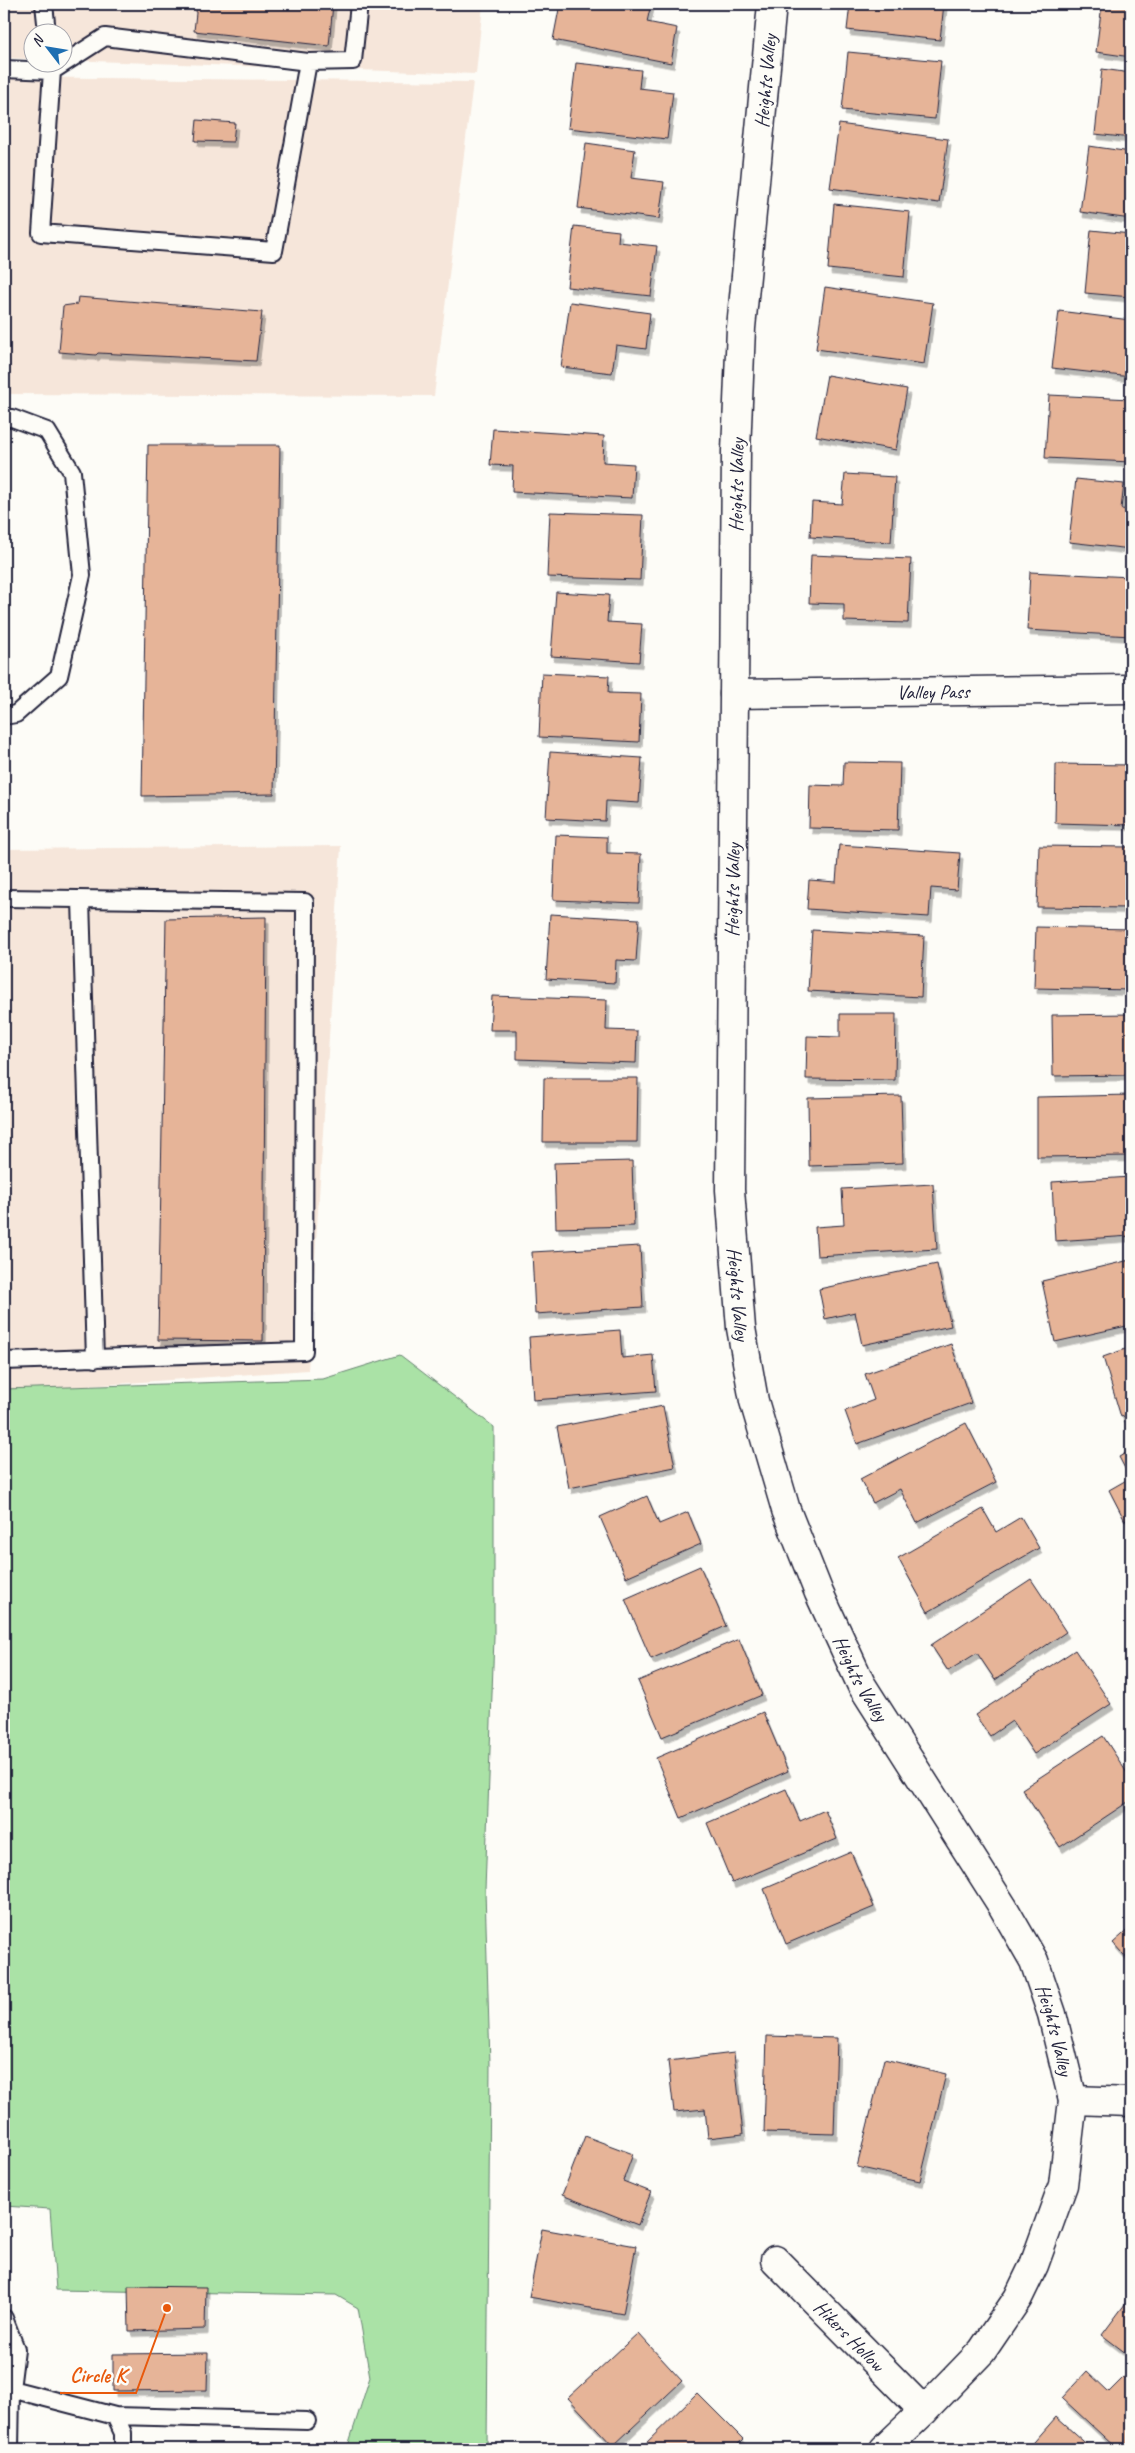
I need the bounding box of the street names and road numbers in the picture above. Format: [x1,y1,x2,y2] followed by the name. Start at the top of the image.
[749,31,782,129] street label: Heights Valley
[723,436,750,532] street label: Heights Valley
[896,679,972,705] street label: Valley Pass
[719,841,746,937] street label: Heights Valley
[722,1246,755,1345] street label: Heights Valley
[827,1632,895,1728] street label: Heights Valley
[1030,1981,1079,2080] street label: Heights Valley
[808,2295,891,2378] street label: Hikers Hollow

